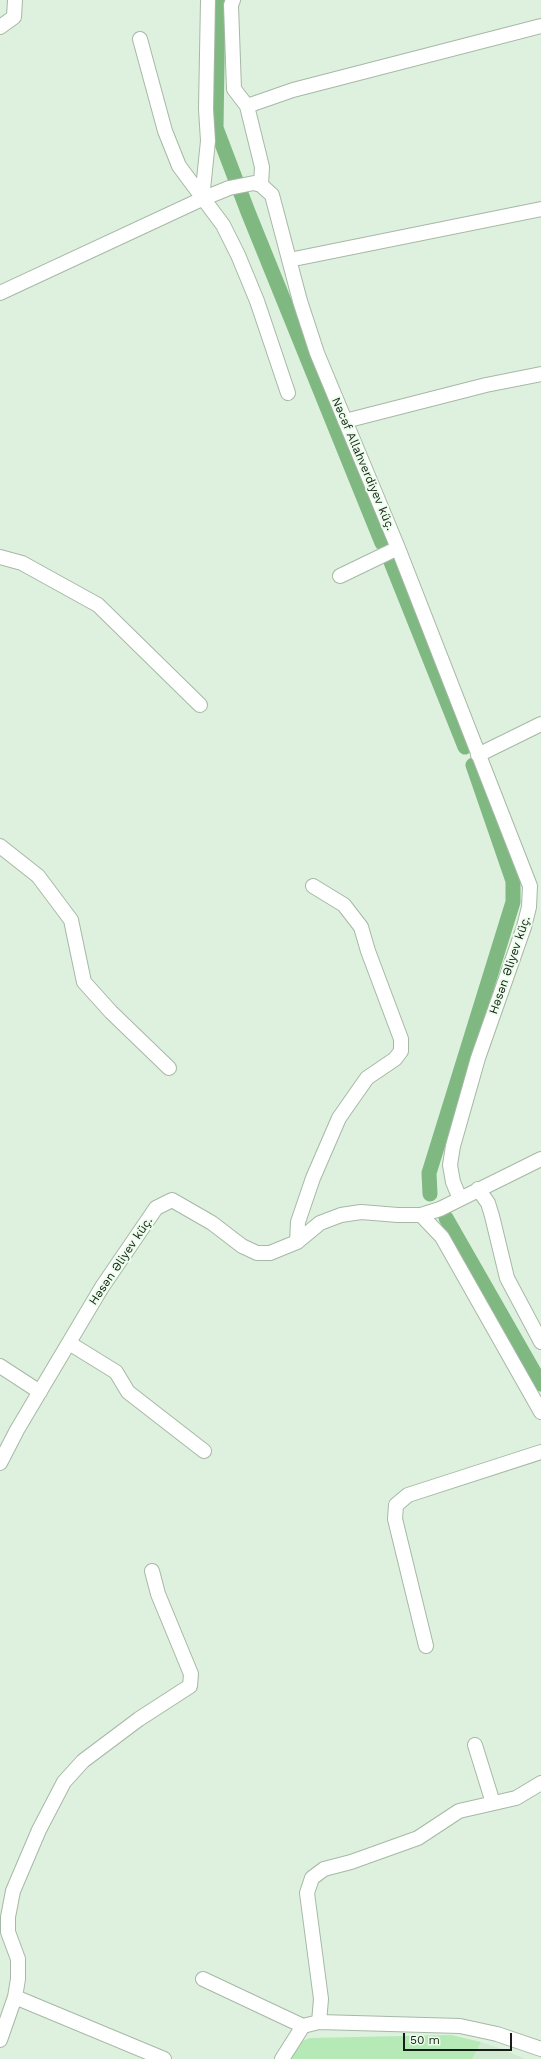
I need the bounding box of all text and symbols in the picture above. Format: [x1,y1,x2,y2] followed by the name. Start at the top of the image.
[328,395,398,533] street label: Nəcəf Allahverdiyev küç.
[486,914,534,1016] street label: Həsən Əliyev küç.
[86,1214,156,1308] street label: Həsən Əliyev küç.
[405,2025,514,2051] scale bar
[410,2033,440,2047] text: 50 m

